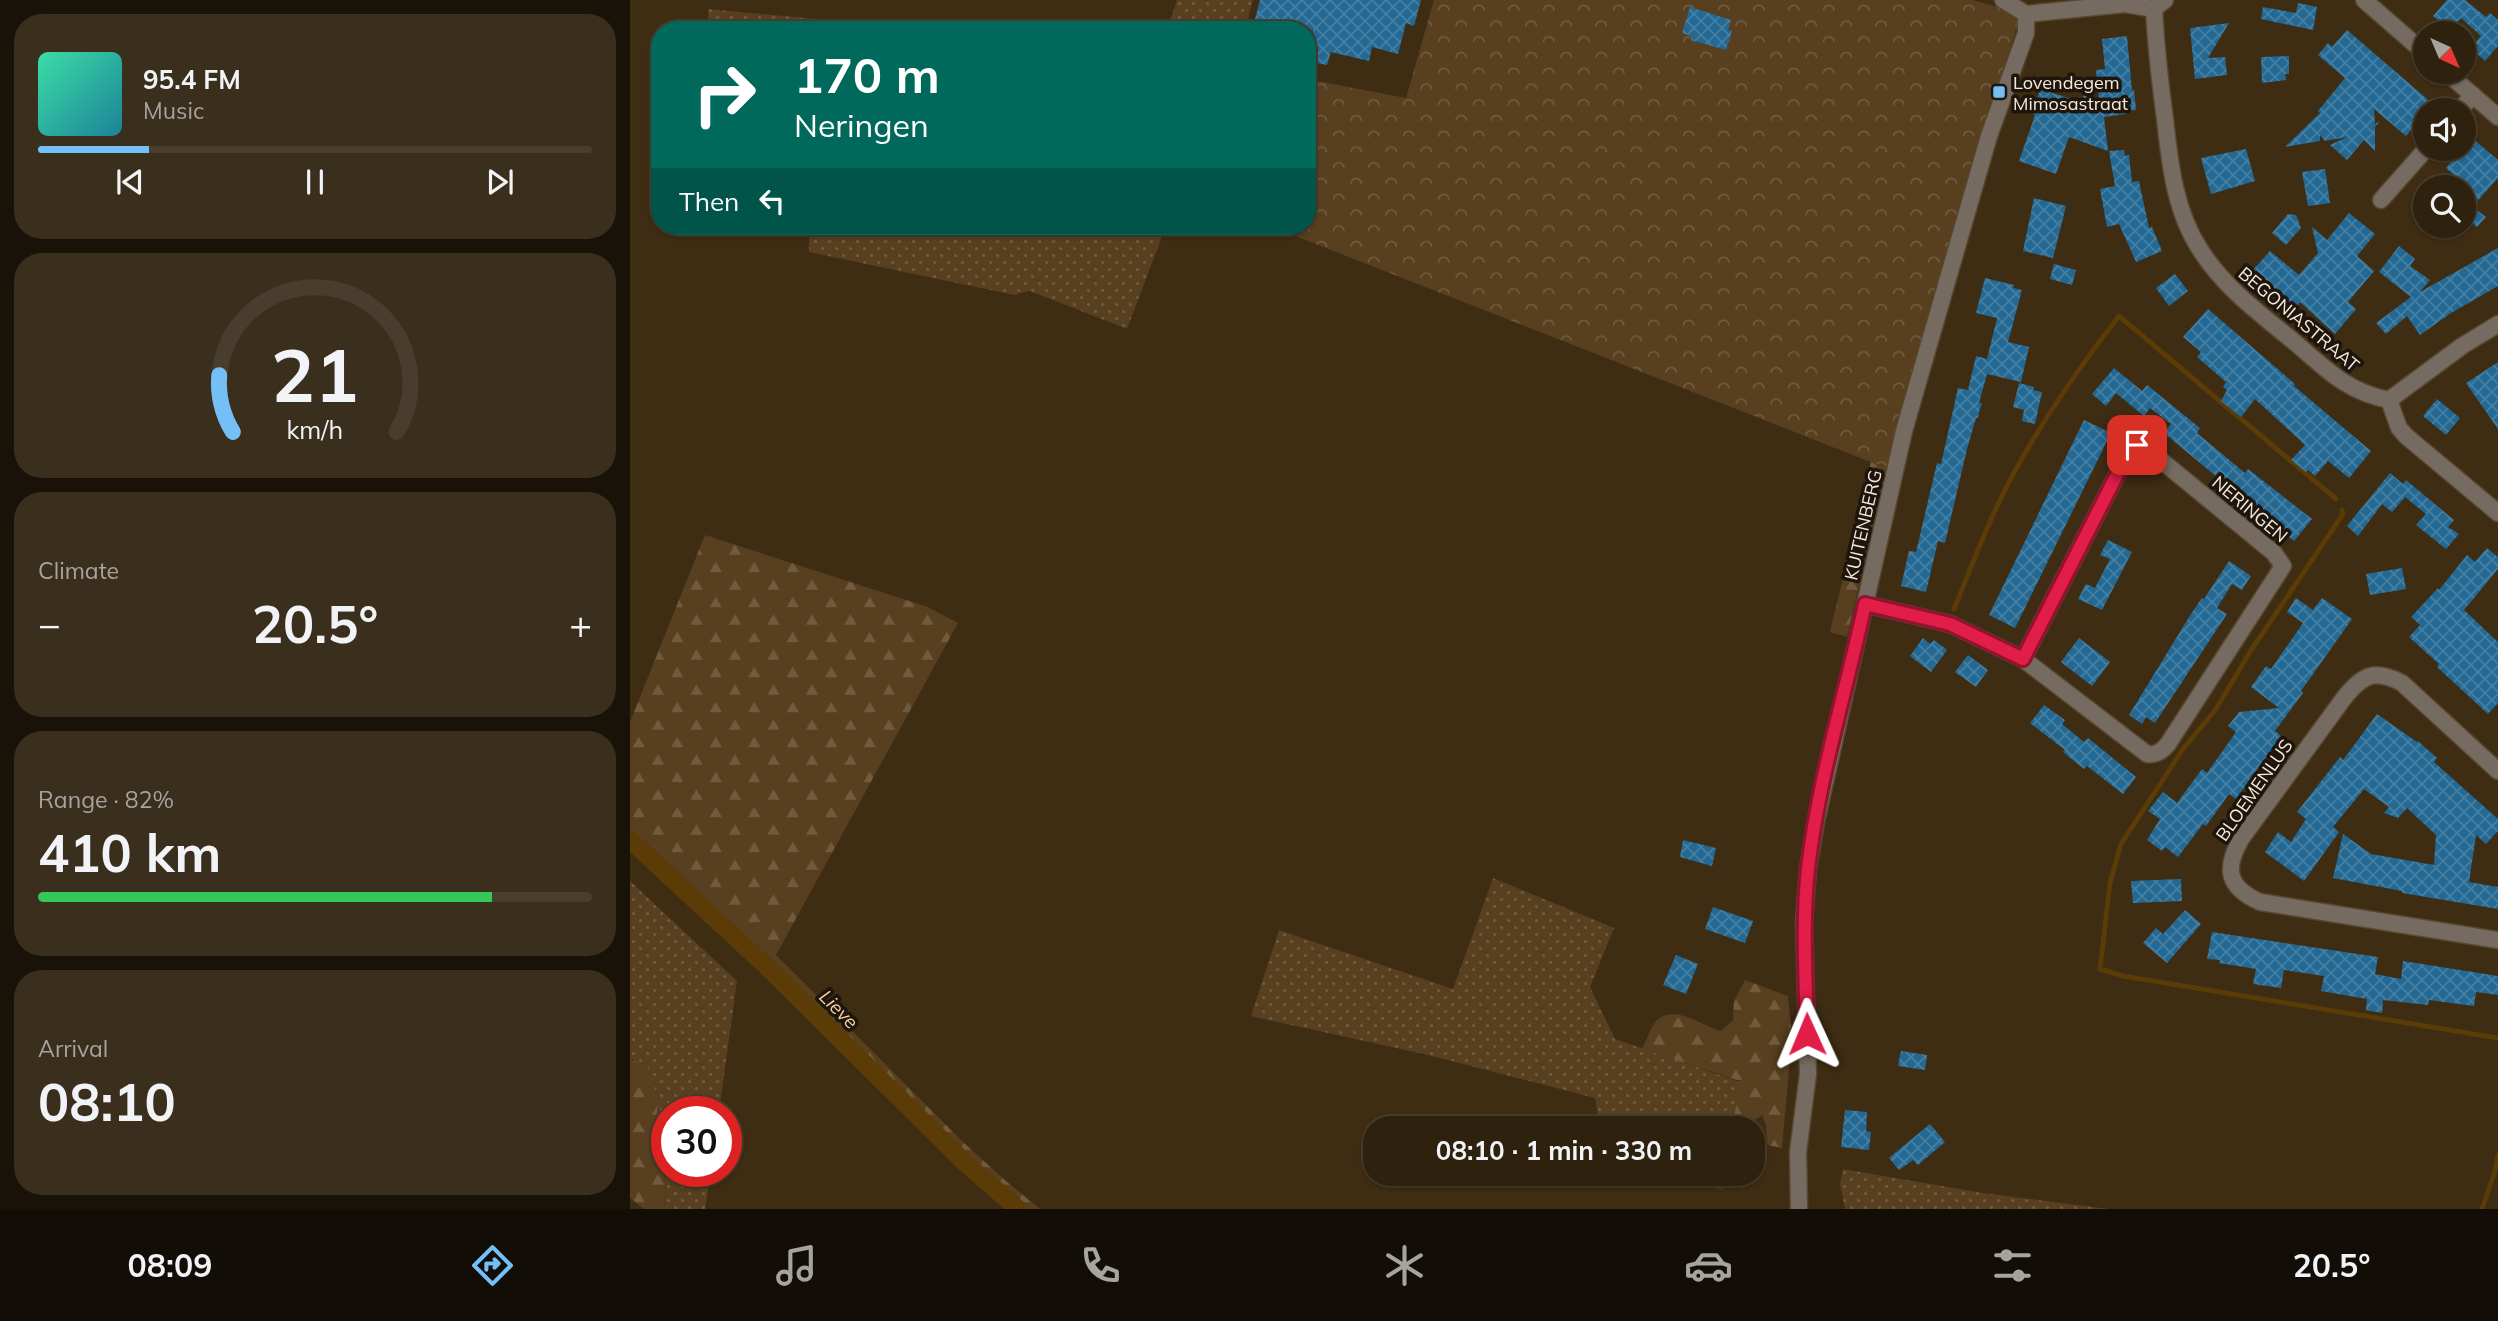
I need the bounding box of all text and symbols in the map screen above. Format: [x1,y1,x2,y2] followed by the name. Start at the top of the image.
[2413,21,2476,84] north arrow
[2413,21,2476,238] map controls
[794,44,940,105] text: 170 m
[679,49,770,140] icon: right
[143,63,241,96] text: 95.4 FM
[2013,71,2128,115] place label: Lovendegem Mimosastraat
[1991,84,2007,100] marker: Lovendegem Mimosastraat
[143,96,204,125] text: Music
[2413,98,2476,161] button: sound
[794,105,929,145] text: Neringen
[111,163,149,201] icon: previous
[296,163,334,201] icon: pause
[481,163,519,201] icon: next
[2413,175,2476,238] button: search
[753,182,791,220] icon: left
[679,185,739,218] text: Then
[2234,262,2364,376] street label: BEGONIASTRAAT
[271,329,359,420] text: 21
[287,413,343,444] text: km/h
[2107,415,2167,475] pin
[2118,426,2156,464] icon: arrive
[1839,468,1887,582] street label: KUITENBERG
[2207,471,2293,547] street label: NERINGEN
[38,556,119,585] text: Climate
[252,591,378,656] text: 20.5°
[38,600,61,648] text: −
[569,600,592,648] text: +
[2210,735,2298,845] street label: BLOEMENLUS
[38,785,174,814] text: Range · 82%
[38,820,221,885] text: 410 km
[814,984,864,1034] water label: Lieve
[1770,997,1844,1071] position arrow
[38,1034,108,1063] text: Arrival
[38,1069,176,1134] text: 08:10
[651,1096,742,1187] speed limit sign: 30
[1436,1134,1692,1167] text: 08:10 · 1 min · 330 m
[468,1241,517,1290] icon: directions
[772,1241,821,1290] icon: music
[1076,1241,1125,1290] icon: phone
[1380,1241,1429,1290] icon: climate
[1684,1241,1733,1290] icon: car
[1988,1241,2037,1290] icon: filters
[128,1245,212,1285] text: 08:09
[2293,1245,2370,1285] text: 20.5°

